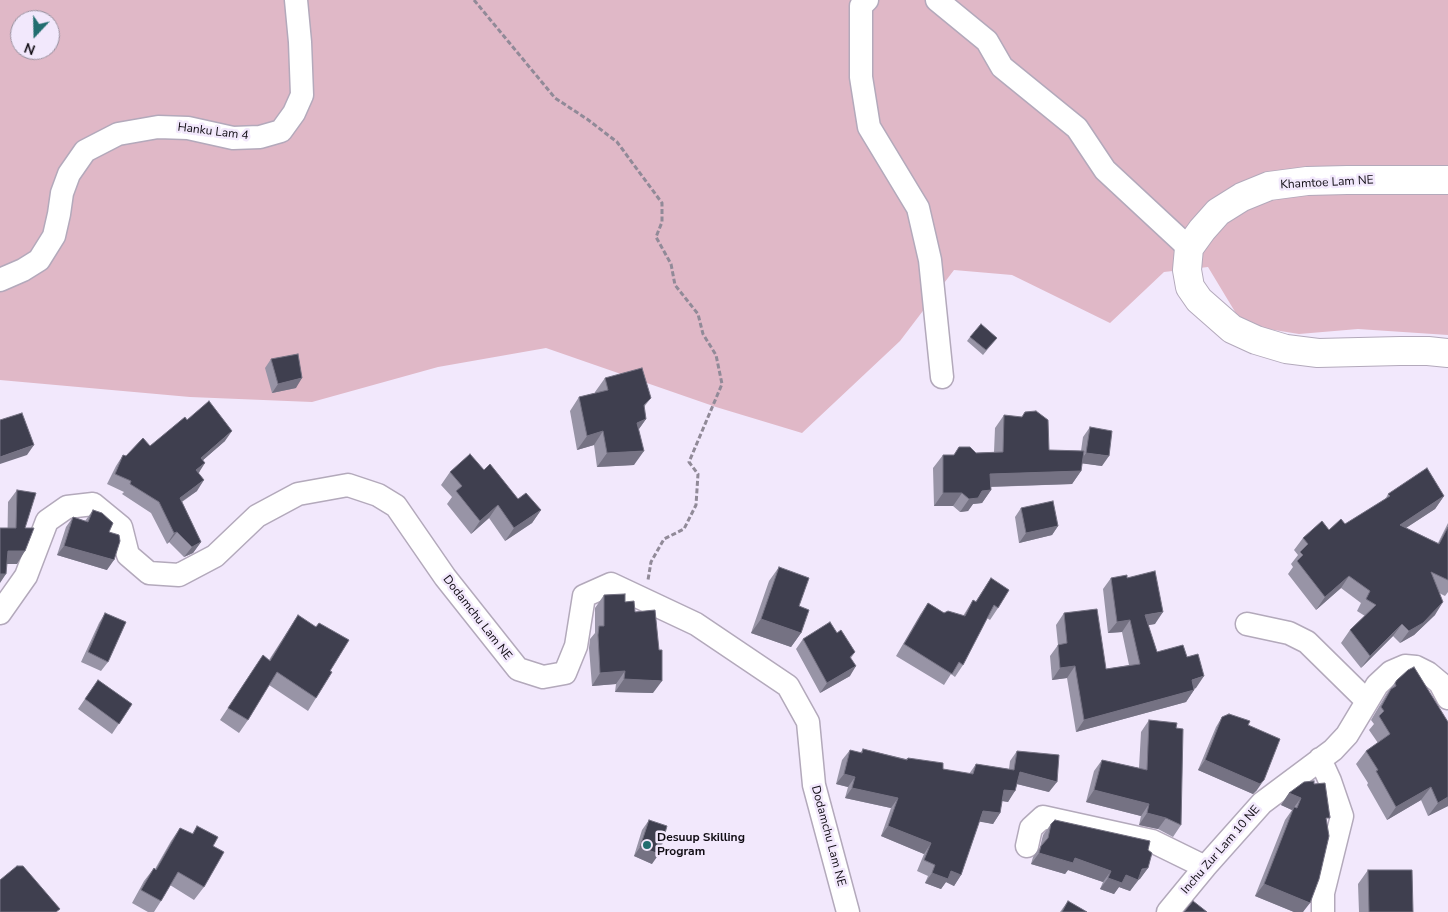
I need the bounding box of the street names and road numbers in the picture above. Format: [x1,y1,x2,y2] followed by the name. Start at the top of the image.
[177,120,249,144] street label: Hanku Lam 4
[1280,173,1374,193] street label: Khamtoe Lam NE
[439,573,515,663] street label: Dodamchu Lam NE
[808,784,848,888] street label: Dodamchu Lam NE
[1179,803,1263,897] street label: Inchu Zur Lam 10 NE

